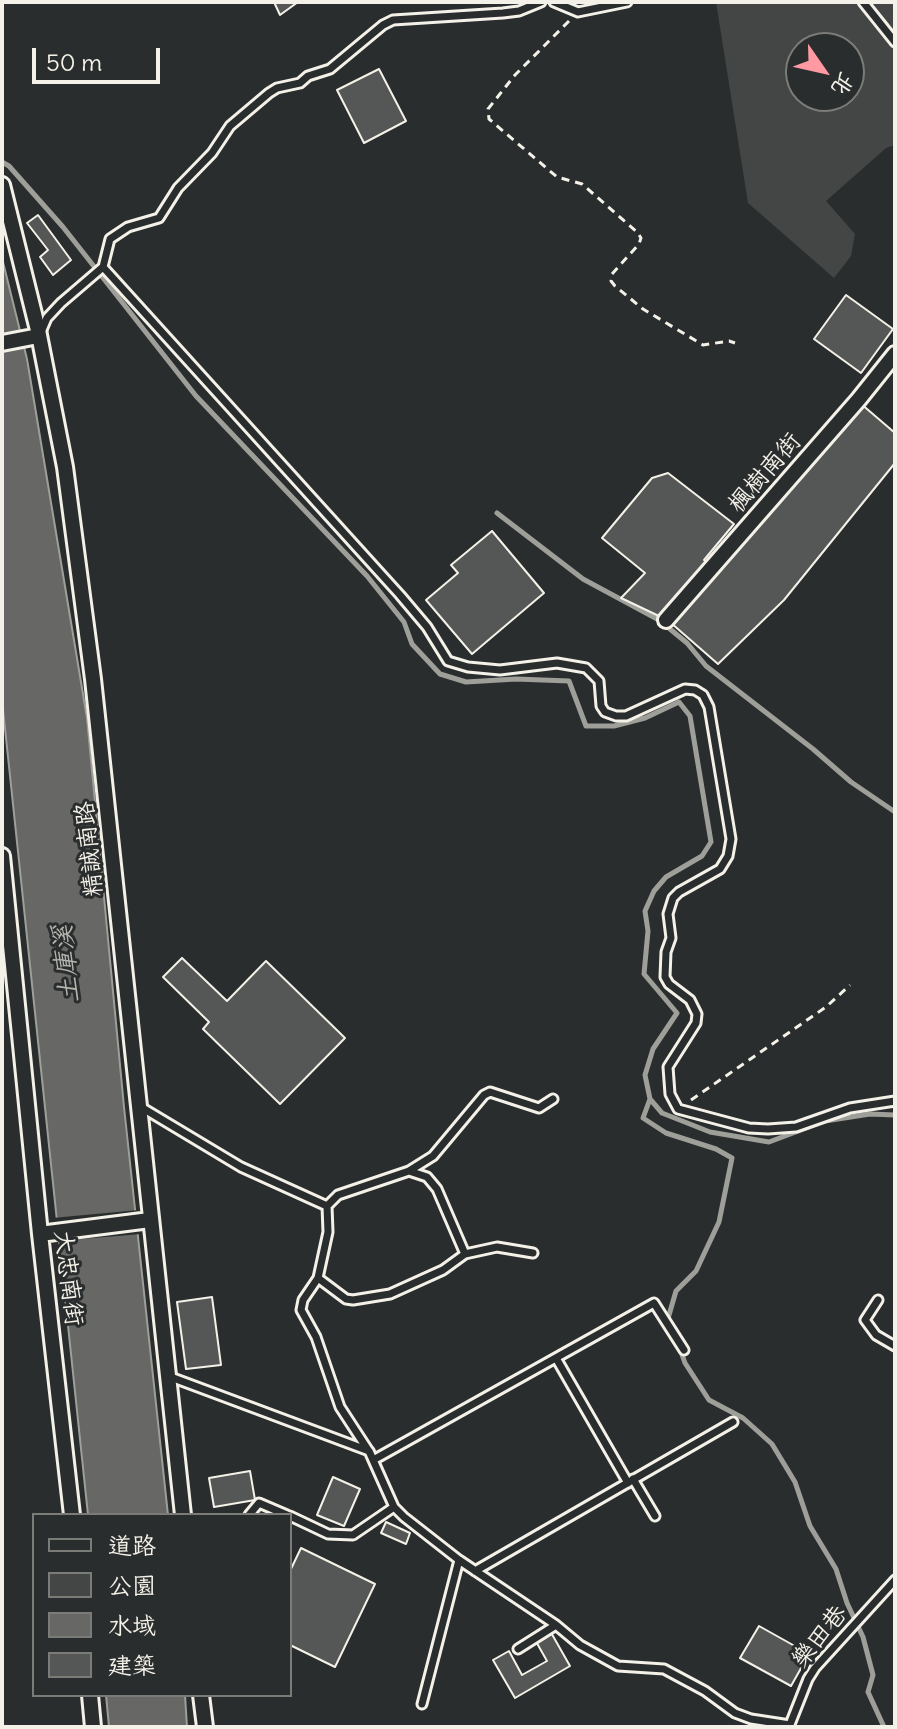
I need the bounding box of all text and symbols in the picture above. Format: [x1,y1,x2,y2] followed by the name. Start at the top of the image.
[36,32,164,82] scale bar
[785,32,865,112] north arrow
[46,47,102,77] text: 50 m
[825,67,861,101] text: 北
[723,427,807,519] street label: 楓樹南街
[71,800,109,898] street label: 精誠南路
[47,924,87,1004] water label: 土庫溪
[48,1229,88,1327] street label: 大忠南街
[32,1513,292,1697] legend
[108,1530,156,1560] text: 道路
[108,1570,156,1600] text: 公園
[786,1600,854,1674] street label: 樂田巷
[108,1610,156,1640] text: 水域
[108,1650,156,1680] text: 建築

